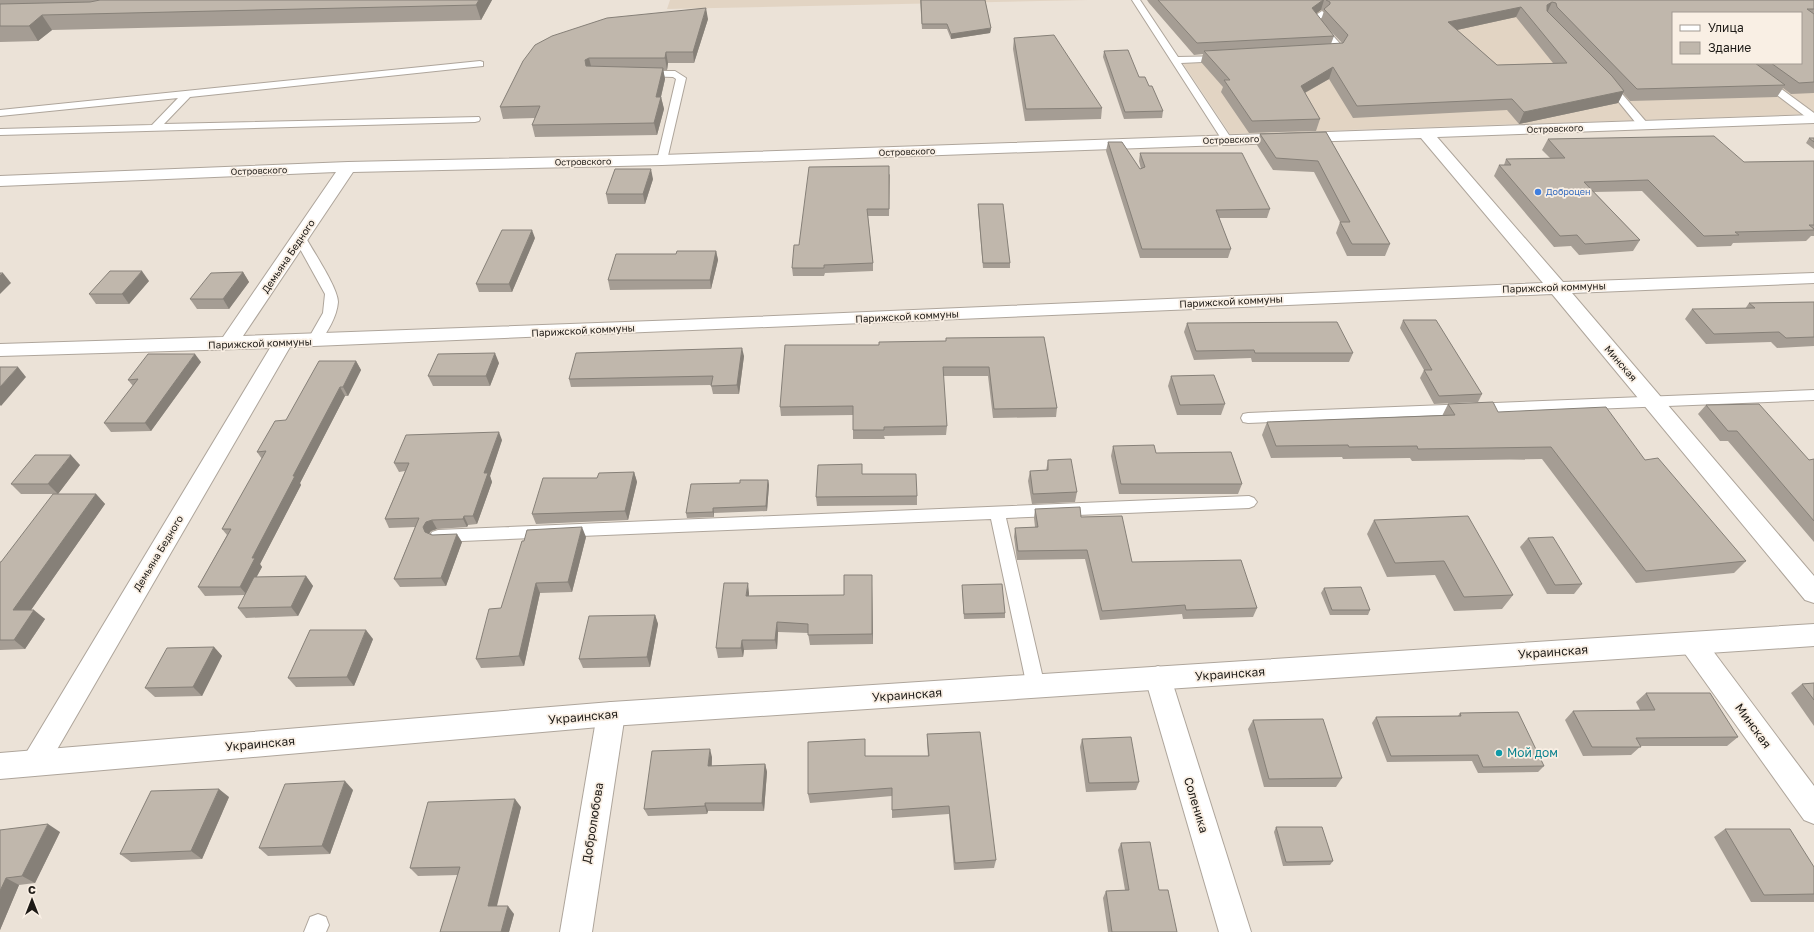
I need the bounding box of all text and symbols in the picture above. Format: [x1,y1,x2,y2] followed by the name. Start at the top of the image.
[1672,12,1802,64] legend
[1708,20,1744,35] text: Улица
[1708,40,1751,55] text: Здание
[1526,122,1584,135] street label: Островского
[1202,133,1260,146] street label: Островского
[878,145,936,158] street label: Островского
[555,156,611,167] street label: Островского
[230,164,288,177] street label: Островского
[1546,186,1590,197] place label: Доброцен
[1533,187,1543,197] marker: Доброцен
[259,217,317,295] street label: Демьяна Бедного
[1502,279,1606,295] street label: Парижской коммуны
[1179,292,1283,310] street label: Парижской коммуны
[855,307,959,325] street label: Парижской коммуны
[531,321,635,339] street label: Парижской коммуны
[208,335,312,351] street label: Парижской коммуны
[1602,343,1640,383] street label: Минская
[131,513,185,593] street label: Демьяна Бедного
[1517,642,1589,661] street label: Украинская
[1194,664,1266,683] street label: Украинская
[871,685,943,704] street label: Украинская
[1732,700,1775,751] street label: Минская
[547,706,619,727] street label: Украинская
[224,733,296,754] street label: Украинская
[1507,745,1558,760] place label: Мой дом
[1494,748,1504,758] marker: Мой дом
[1181,775,1212,835] street label: Соленика
[579,781,606,864] street label: Добролюбова
[12,880,52,920] north arrow
[28,883,36,896] text: С

